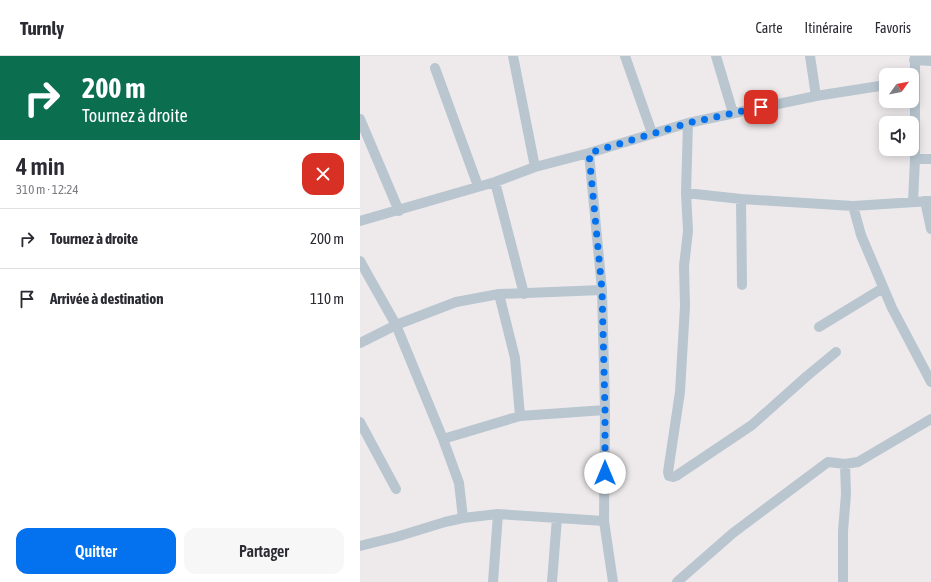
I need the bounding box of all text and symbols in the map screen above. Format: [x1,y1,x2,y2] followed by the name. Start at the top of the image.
[20,17,64,39] text: Turnly
[756,20,783,36] text: Carte
[805,20,853,36] text: Itinéraire
[875,20,911,36] text: Favoris
[879,68,919,108] north arrow
[879,68,919,156] map controls
[16,72,68,124] icon: right
[82,72,145,104] text: 200 m
[744,90,778,124] pin
[750,96,772,118] icon: arrive
[82,105,188,126] text: Tournez à droite
[879,116,919,156] button: sound
[16,153,65,180] text: 4 min
[302,153,344,195] button: close
[16,182,79,197] text: 310 m · 12:24
[16,228,38,250] icon: right
[50,230,138,247] text: Tournez à droite
[310,230,344,247] text: 200 m
[16,288,38,310] icon: arrive
[50,290,164,307] text: Arrivée à destination
[310,290,344,307] text: 110 m
[584,452,626,494] position arrow
[16,528,176,574] button: Quitter
[184,528,344,574] button: Partager

